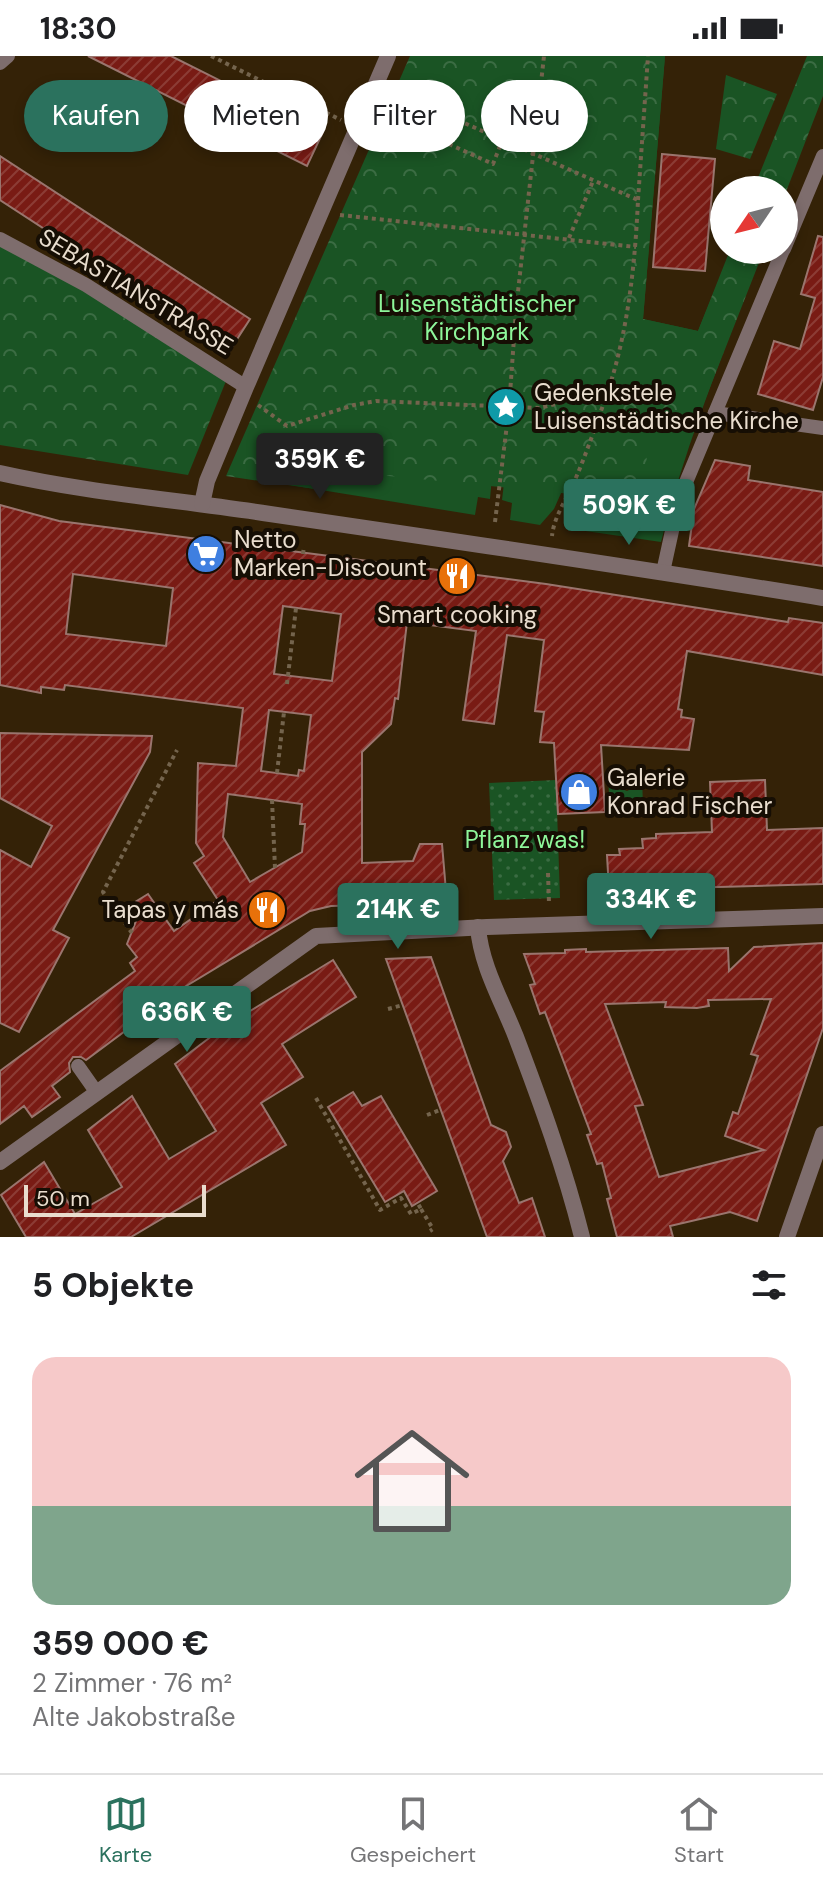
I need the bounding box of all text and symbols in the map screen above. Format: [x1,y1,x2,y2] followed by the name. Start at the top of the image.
[40,9,117,48] text: 18:30
[24,80,168,152] chip: Kaufen
[184,80,328,152] chip: Mieten
[344,80,465,152] chip: Filter
[481,80,588,152] chip: Neu
[710,176,798,264] north arrow
[710,176,798,264] map controls
[33,221,239,362] street label: SEBASTIANSTRASSE
[378,288,576,347] park label: Luisenstädtischer Kirchpark
[534,377,799,436] place label: Gedenkstele Luisenstädtische Kirche
[485,386,527,428] place icon: Gedenkstele Luisenstädtische Kirche
[255,433,385,501] pin: 359K €
[274,442,366,476] text: 359K €
[564,479,694,547] pin: 509K €
[582,488,676,522] text: 509K €
[234,524,427,583] place label: Netto Marken-Discount
[185,533,227,575] supermarket icon: Netto Marken-Discount
[436,555,478,597] restaurant icon: Smart cooking
[377,599,537,630] place label: Smart cooking
[607,762,772,821] place label: Galerie Konrad Fischer
[558,771,600,813] shop icon: Galerie Konrad Fischer
[465,824,585,855] park label: Pflanz was!
[586,873,716,941] pin: 334K €
[605,882,697,916] text: 334K €
[333,883,463,951] pin: 214K €
[246,889,288,931] restaurant icon: Tapas y más
[356,892,441,926] text: 214K €
[102,894,239,925] place label: Tapas y más
[122,986,252,1054] pin: 636K €
[141,995,233,1029] text: 636K €
[24,1181,206,1217] scale bar
[36,1184,90,1213] text: 50 m
[32,1263,194,1308] text: 5 Objekte
[747,1263,791,1307] icon: filters
[340,1409,484,1553] icon: home
[32,1621,209,1666] text: 359 000 €
[32,1666,232,1700] text: 2 Zimmer · 76 m²
[32,1700,236,1734] text: Alte Jakobstraße
[99,1792,152,1869] tab: Karte
[350,1792,476,1869] tab: Gespeichert
[674,1792,724,1869] tab: Start

